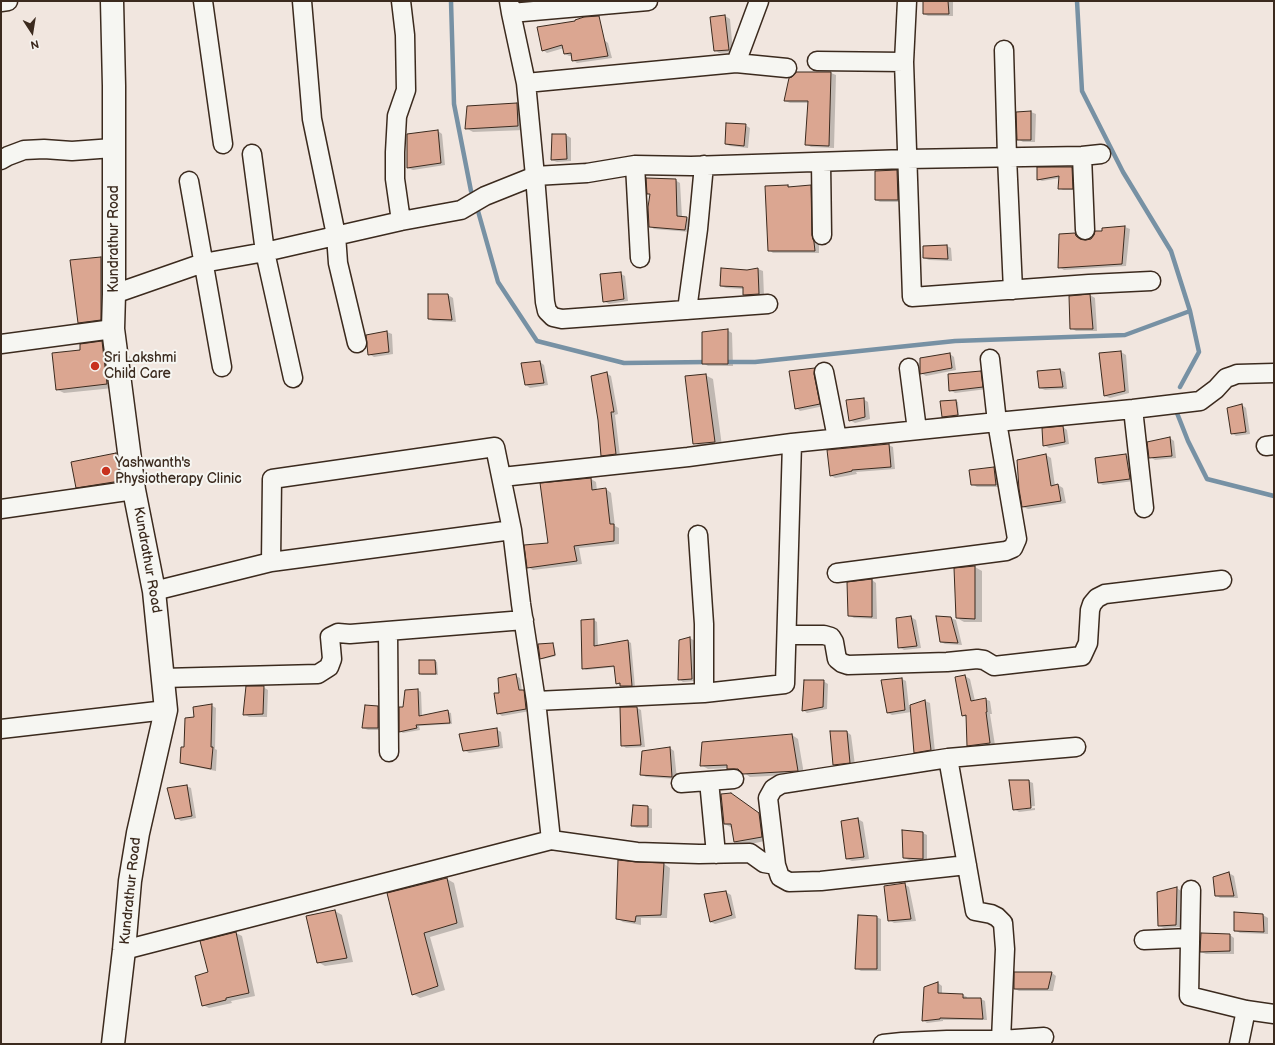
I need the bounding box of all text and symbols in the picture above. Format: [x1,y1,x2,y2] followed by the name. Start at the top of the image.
[12,12,52,52] north arrow
[29,37,40,51] text: N
[106,185,122,293] street label: Kundrathur Road
[104,350,177,382] place label: Sri Lakshmi Child Care
[89,360,101,372] marker: Sri Lakshmi Child Care
[115,455,242,488] place label: Yashwanth's Physiotherapy Clinic
[100,465,112,477] marker: Yashwanth's Physiotherapy Clinic
[129,506,165,614] street label: Kundrathur Road
[117,837,145,945] street label: Kundrathur Road

